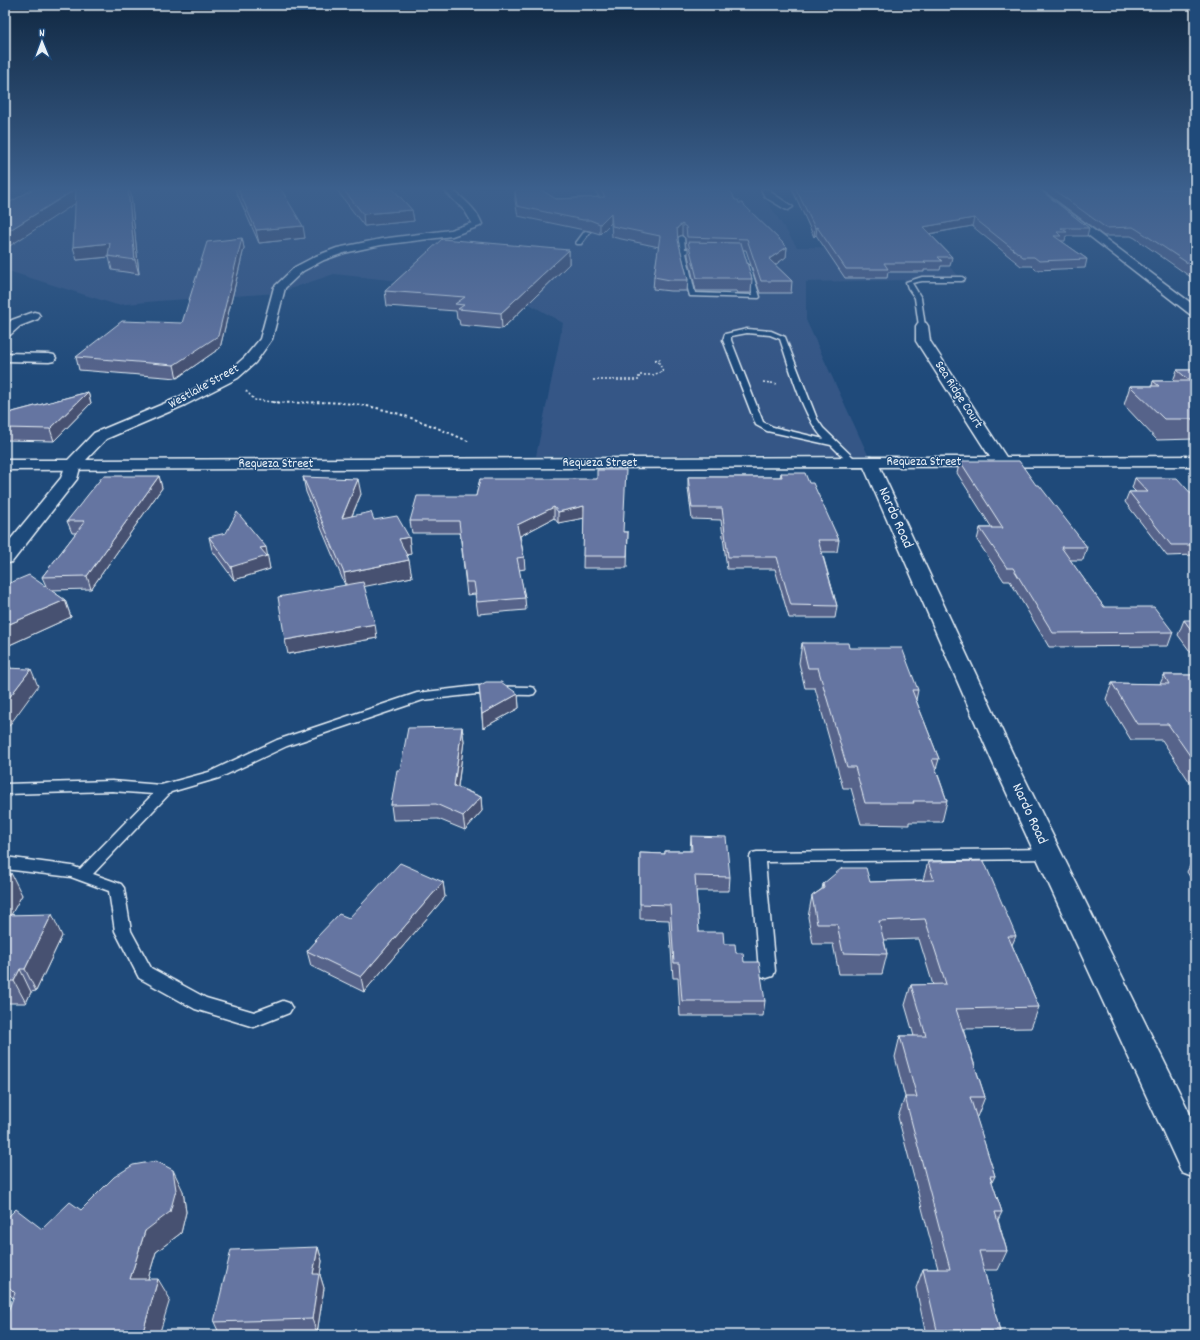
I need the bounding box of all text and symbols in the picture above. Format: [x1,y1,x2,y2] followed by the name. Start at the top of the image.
[22,22,62,62] north arrow
[39,26,45,42] text: N
[929,357,987,433] street label: Sea Ridge Court
[165,360,243,414] street label: Westlake Street
[887,453,962,472] street label: Requeza Street
[563,454,638,473] street label: Requeza Street
[239,455,314,474] street label: Requeza Street
[872,484,918,552] street label: Nardo Road
[1005,780,1053,848] street label: Nardo Road

